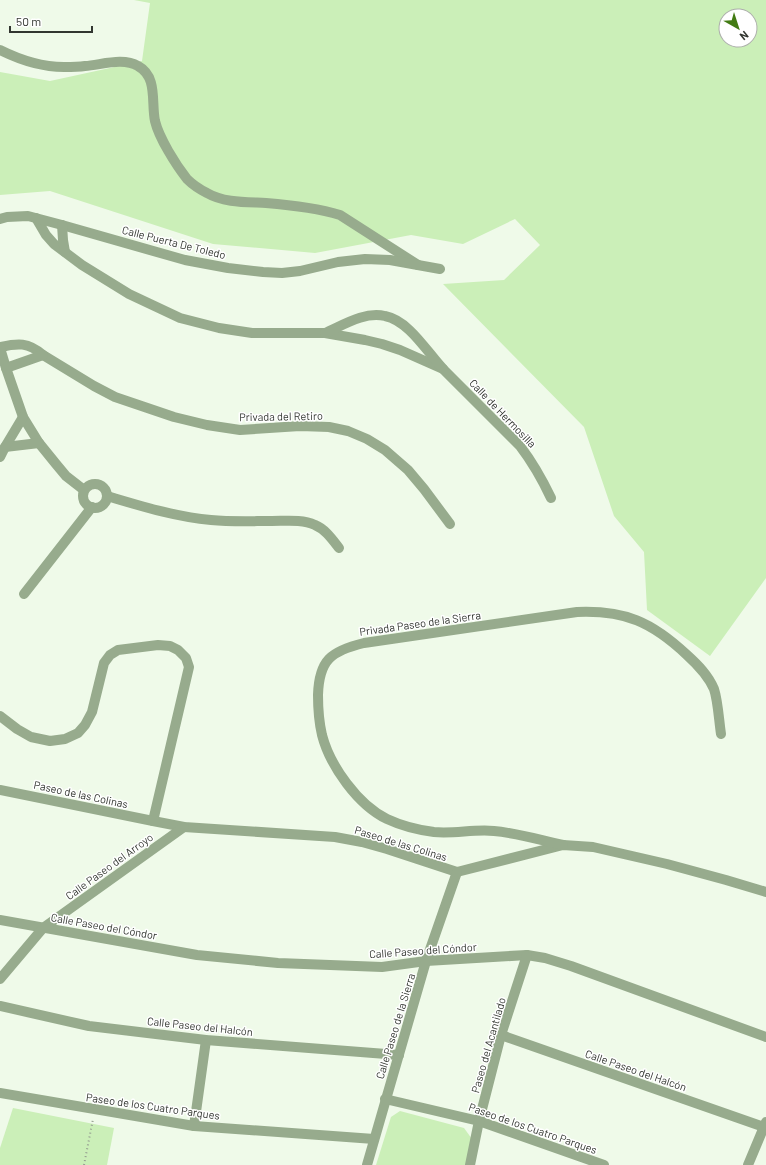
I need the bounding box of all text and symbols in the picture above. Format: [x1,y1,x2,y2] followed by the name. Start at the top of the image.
[10,8,92,34] scale bar
[718,8,758,48] north arrow
[16,14,41,28] text: 50 m
[738,29,752,44] text: N
[121,223,227,261] street label: Calle Puerta De Toledo
[467,376,539,450] street label: Calle de Hermosilla
[239,409,323,423] street label: Privada del Retiro
[358,608,482,638] street label: Privada Paseo de la Sierra
[33,778,129,810] street label: Paseo de las Colinas
[353,823,449,863] street label: Paseo de las Colinas
[63,830,155,902] street label: Calle Paseo del Arroyo
[50,910,158,942] street label: Calle Paseo del Cóndor
[369,940,477,960] street label: Calle Paseo del Cóndor
[373,972,417,1080] street label: Calle Paseo de la Sierra
[468,996,508,1094] street label: Paseo del Acantilado
[146,1014,254,1038] street label: Calle Paseo del Halcón
[584,1047,688,1093] street label: Calle Paseo del Halcón
[85,1090,221,1122] street label: Paseo de los Cuatro Parques
[467,1100,599,1156] street label: Paseo de los Cuatro Parques

